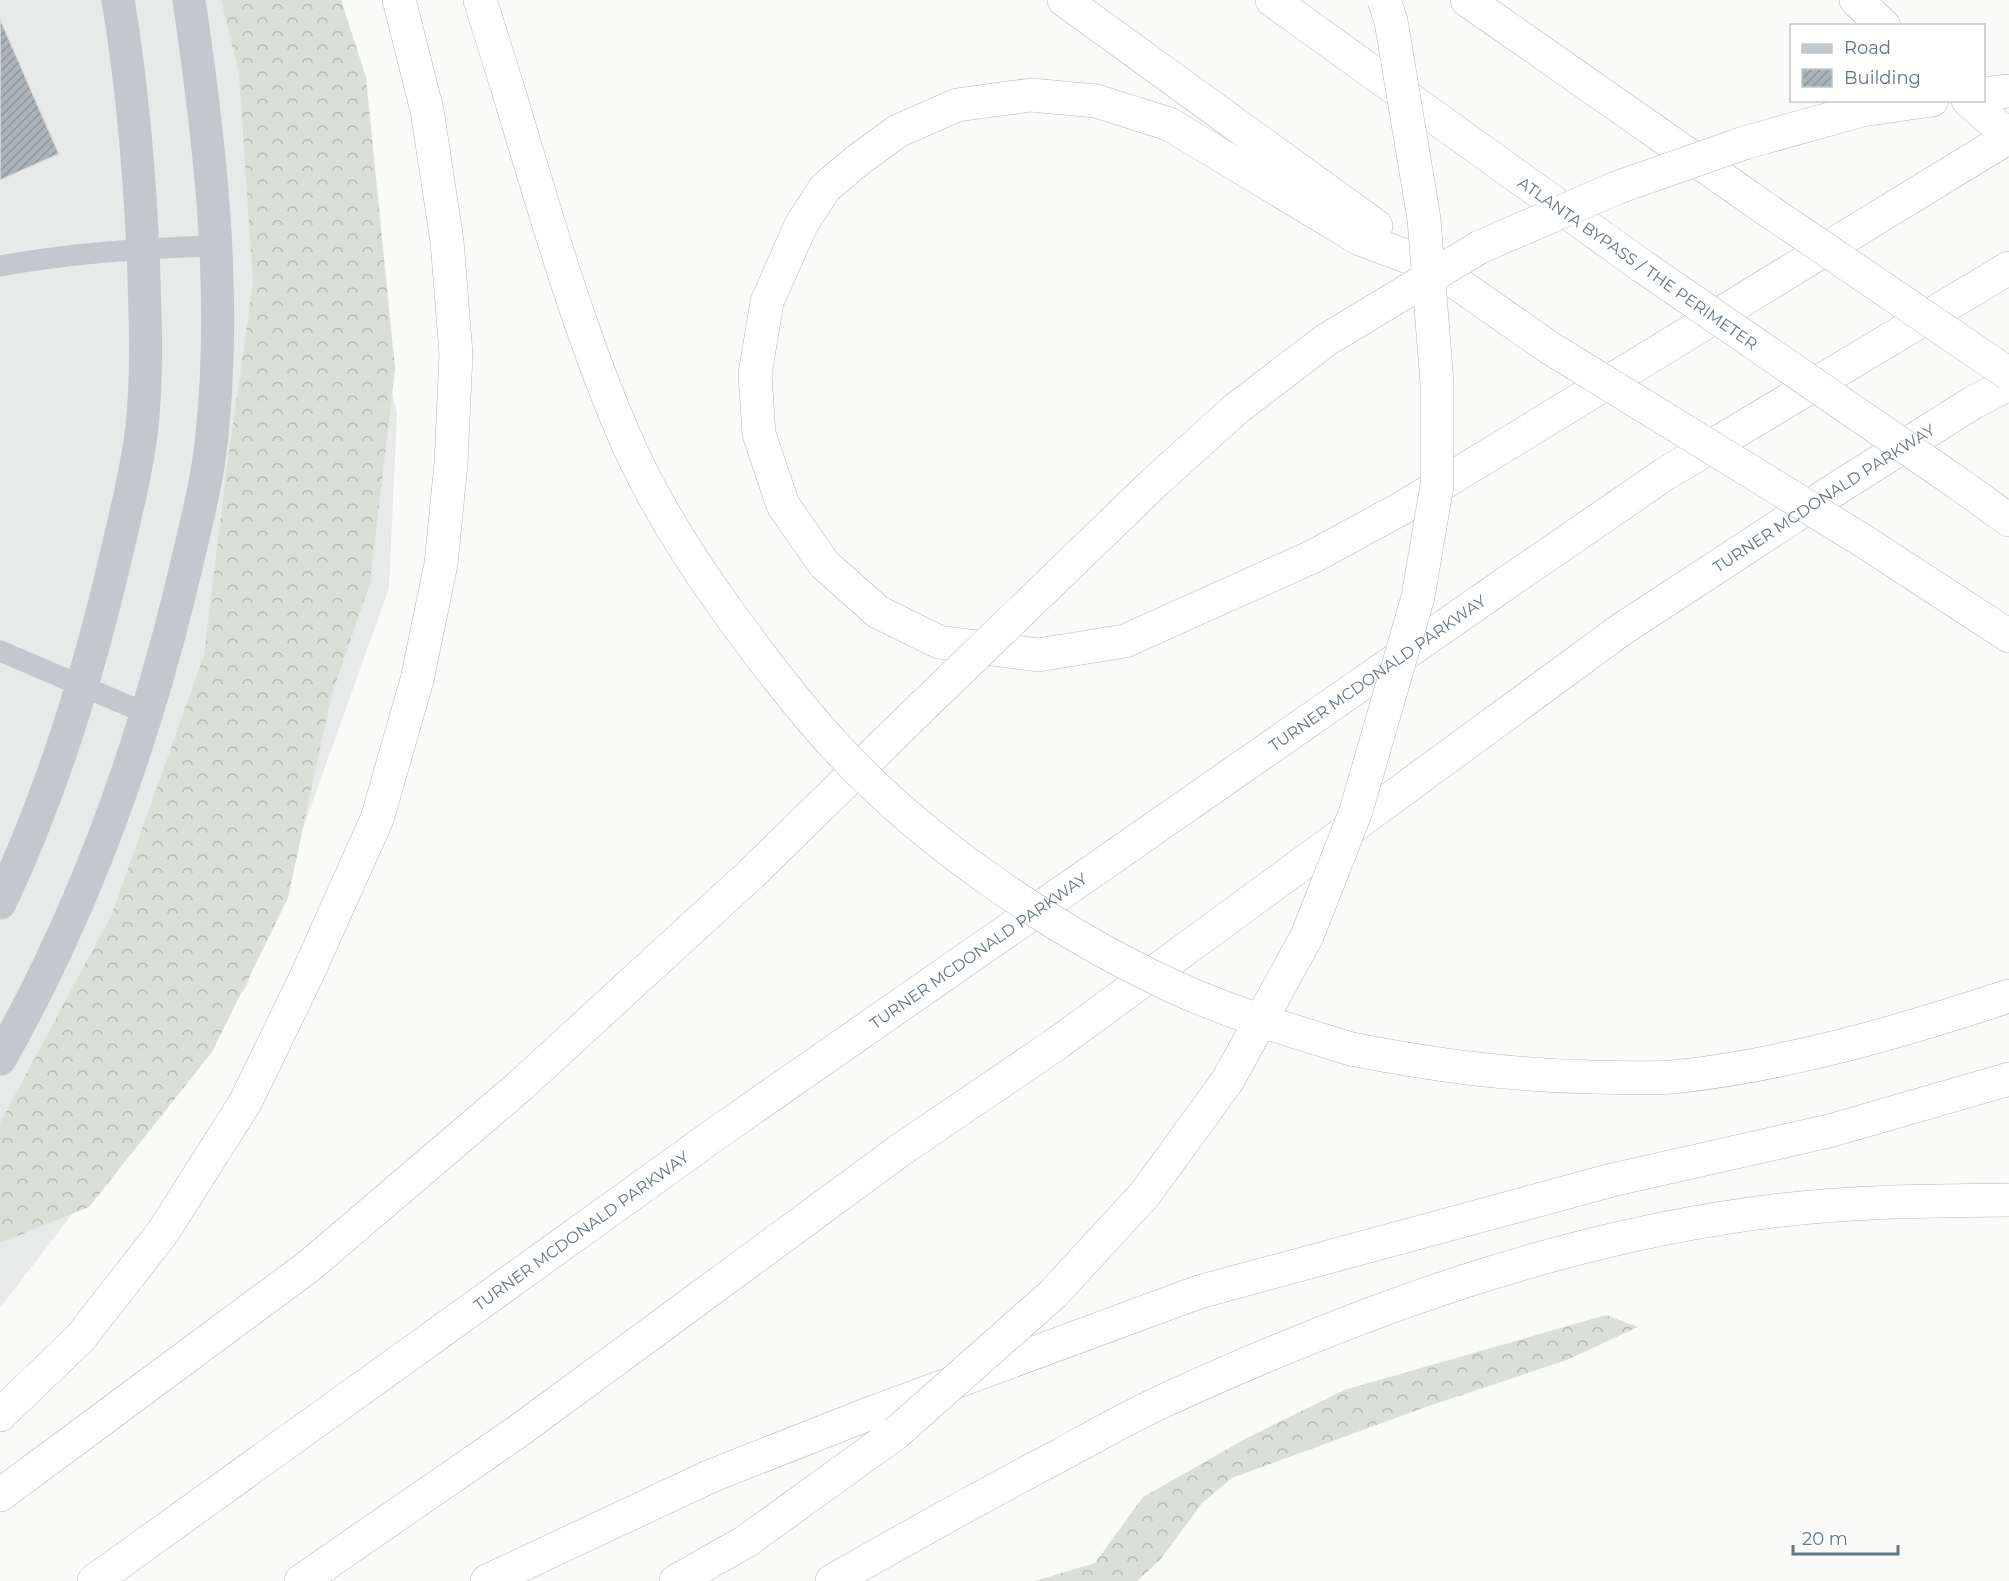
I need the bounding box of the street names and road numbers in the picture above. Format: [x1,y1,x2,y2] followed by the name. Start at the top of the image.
[1514,173,1761,354] street label: ATLANTA BYPASS / THE PERIMETER
[1710,420,1939,577] street label: TURNER MCDONALD PARKWAY
[1265,591,1490,756] street label: TURNER MCDONALD PARKWAY
[867,869,1091,1033] street label: TURNER MCDONALD PARKWAY
[470,1147,693,1315] street label: TURNER MCDONALD PARKWAY

